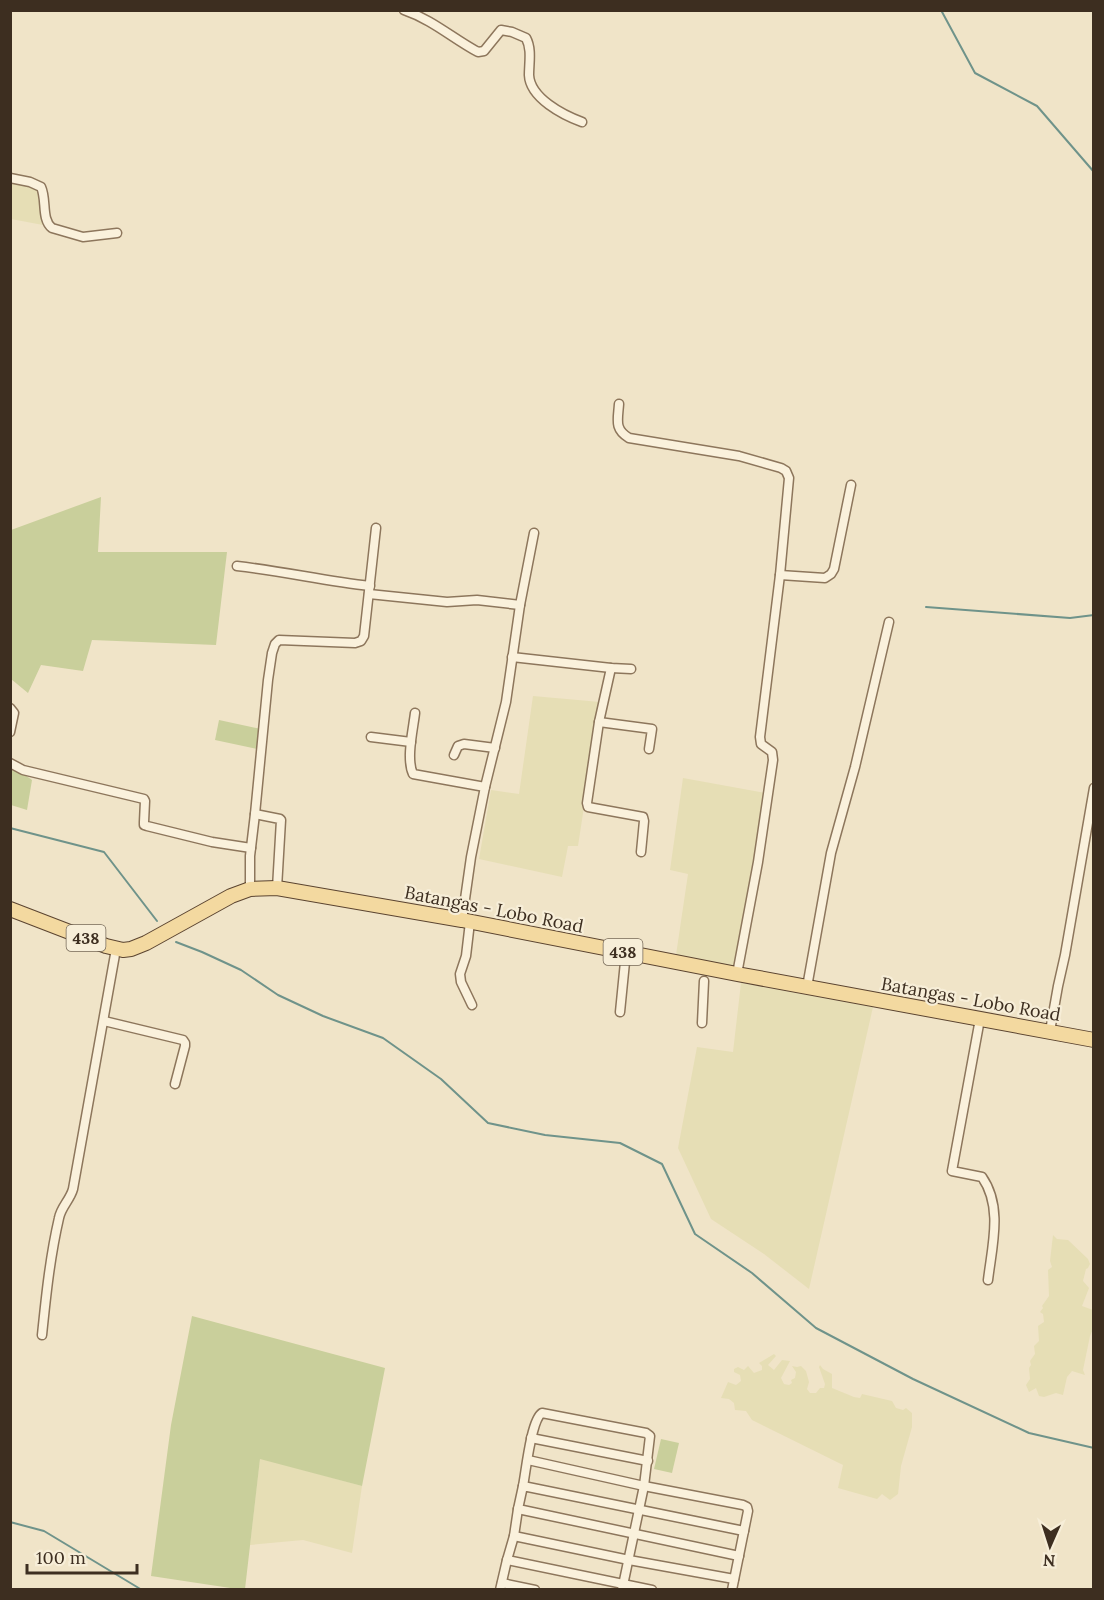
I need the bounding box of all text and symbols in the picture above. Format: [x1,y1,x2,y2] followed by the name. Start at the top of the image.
[403,880,586,938] street label: Batangas - Lobo Road
[66,925,106,951] road number: 438
[604,939,642,965] road number: 438
[879,972,1063,1026] street label: Batangas - Lobo Road
[1020,1516,1080,1576] north arrow
[27,1537,136,1575] scale bar
[36,1546,86,1569] text: 100 m
[1043,1551,1056,1571] text: N

